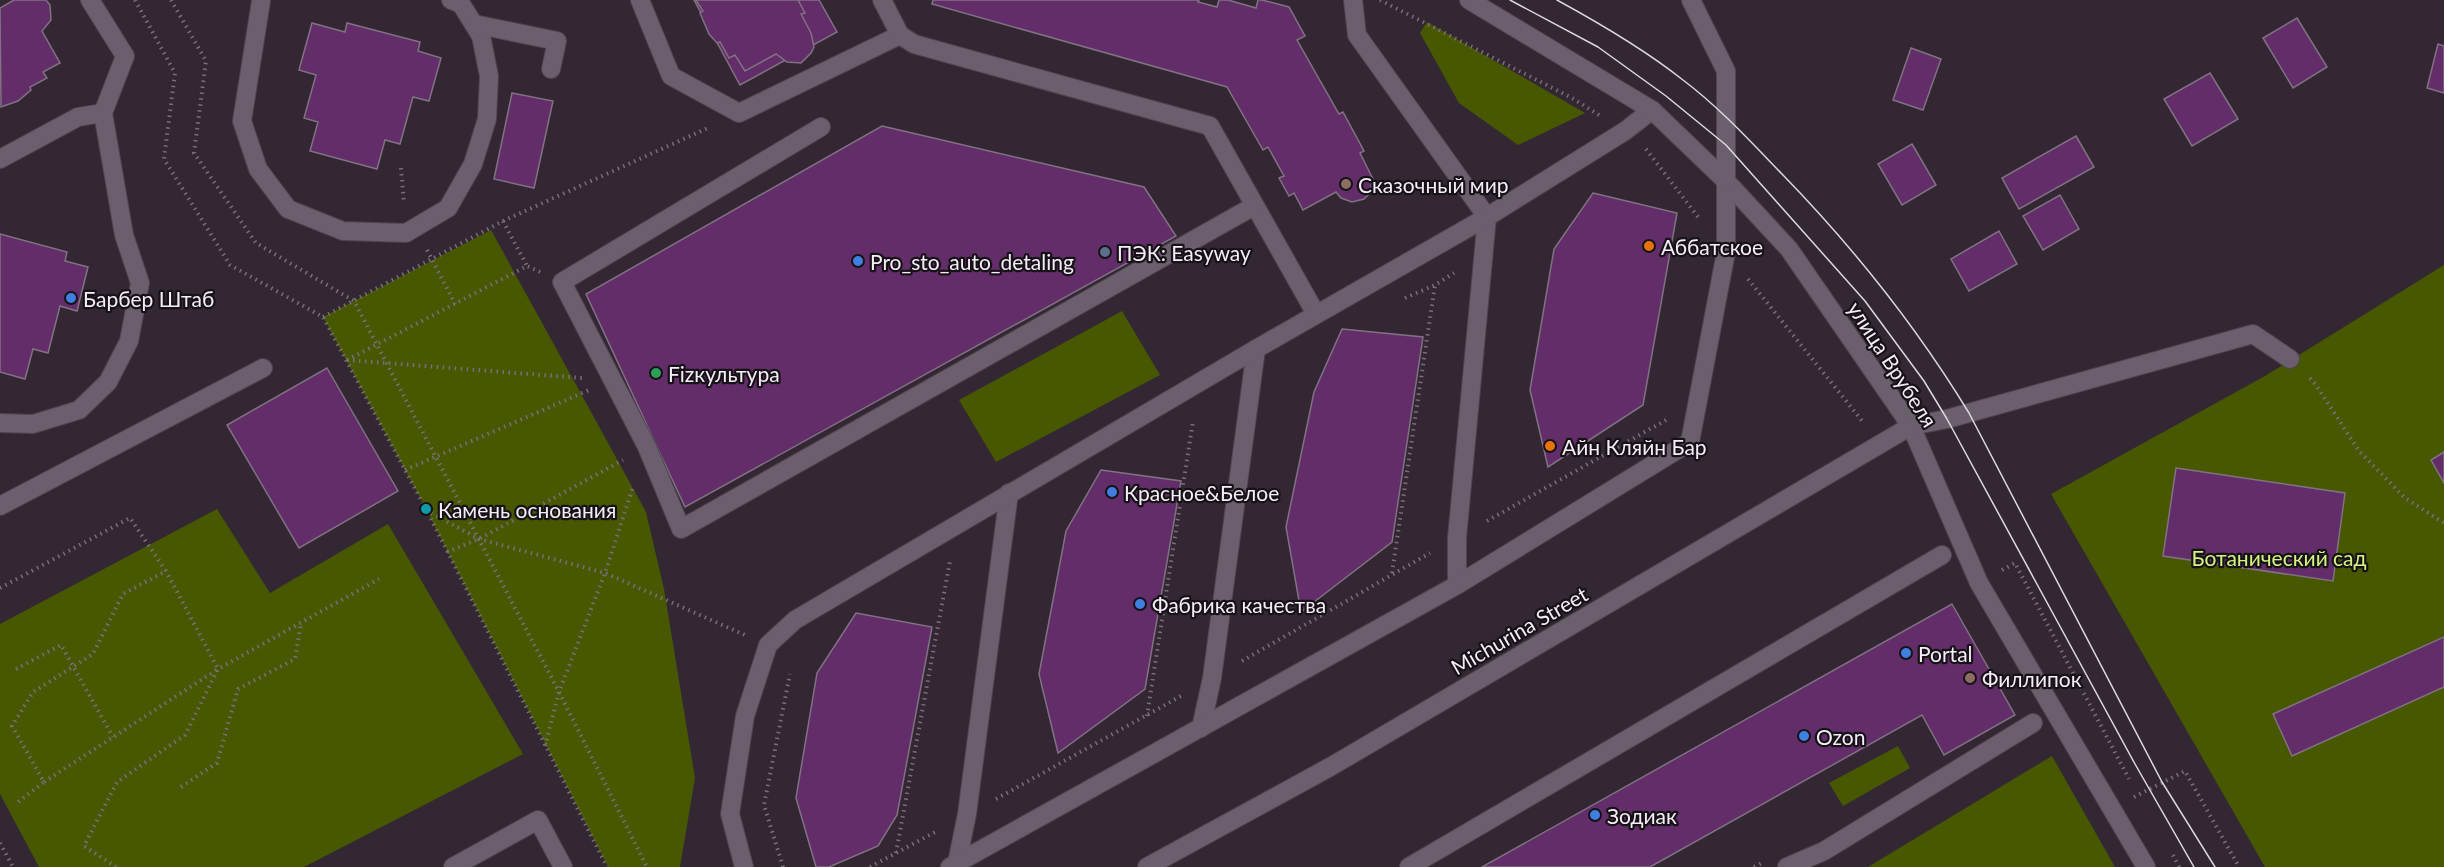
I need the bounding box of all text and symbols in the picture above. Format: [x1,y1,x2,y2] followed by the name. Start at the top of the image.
[1358,172,1509,197] place label: Сказочный мир
[1339,177,1353,191] marker: Сказочный мир
[1661,234,1763,259] place label: Аббатское
[1642,239,1656,253] marker: Аббатское
[1117,240,1251,265] place label: ПЭК: Easyway
[1098,245,1112,259] marker: ПЭК: Easyway
[870,249,1074,274] place label: Pro_sto_auto_detaling
[851,254,865,268] marker: Pro_sto_auto_detaling
[83,286,214,311] place label: Барбер Штаб
[64,291,78,305] marker: Барбер Штаб
[1843,297,1943,431] street label: улица Врубеля
[668,361,780,386] place label: Fizкультура
[649,366,663,380] marker: Fizкультура
[1562,434,1707,459] place label: Айн Кляйн Бар
[1543,439,1557,453] marker: Айн Кляйн Бар
[1124,480,1279,505] place label: Красное&Белое
[1105,485,1119,499] marker: Красное&Белое
[438,497,616,522] place label: Камень основания
[419,502,433,516] marker: Камень основания
[2191,545,2367,570] park label: Ботанический сад
[1446,581,1592,679] street label: Michurina Street
[1152,592,1326,617] place label: Фабрика качества
[1133,597,1147,611] marker: Фабрика качества
[1918,641,1973,666] place label: Portal
[1899,646,1913,660] marker: Portal
[1982,666,2082,691] place label: Филлипок
[1963,671,1977,685] marker: Филлипок
[1816,724,1866,749] place label: Ozon
[1797,729,1811,743] marker: Ozon
[1607,803,1677,828] place label: Зодиак
[1588,808,1602,822] marker: Зодиак

